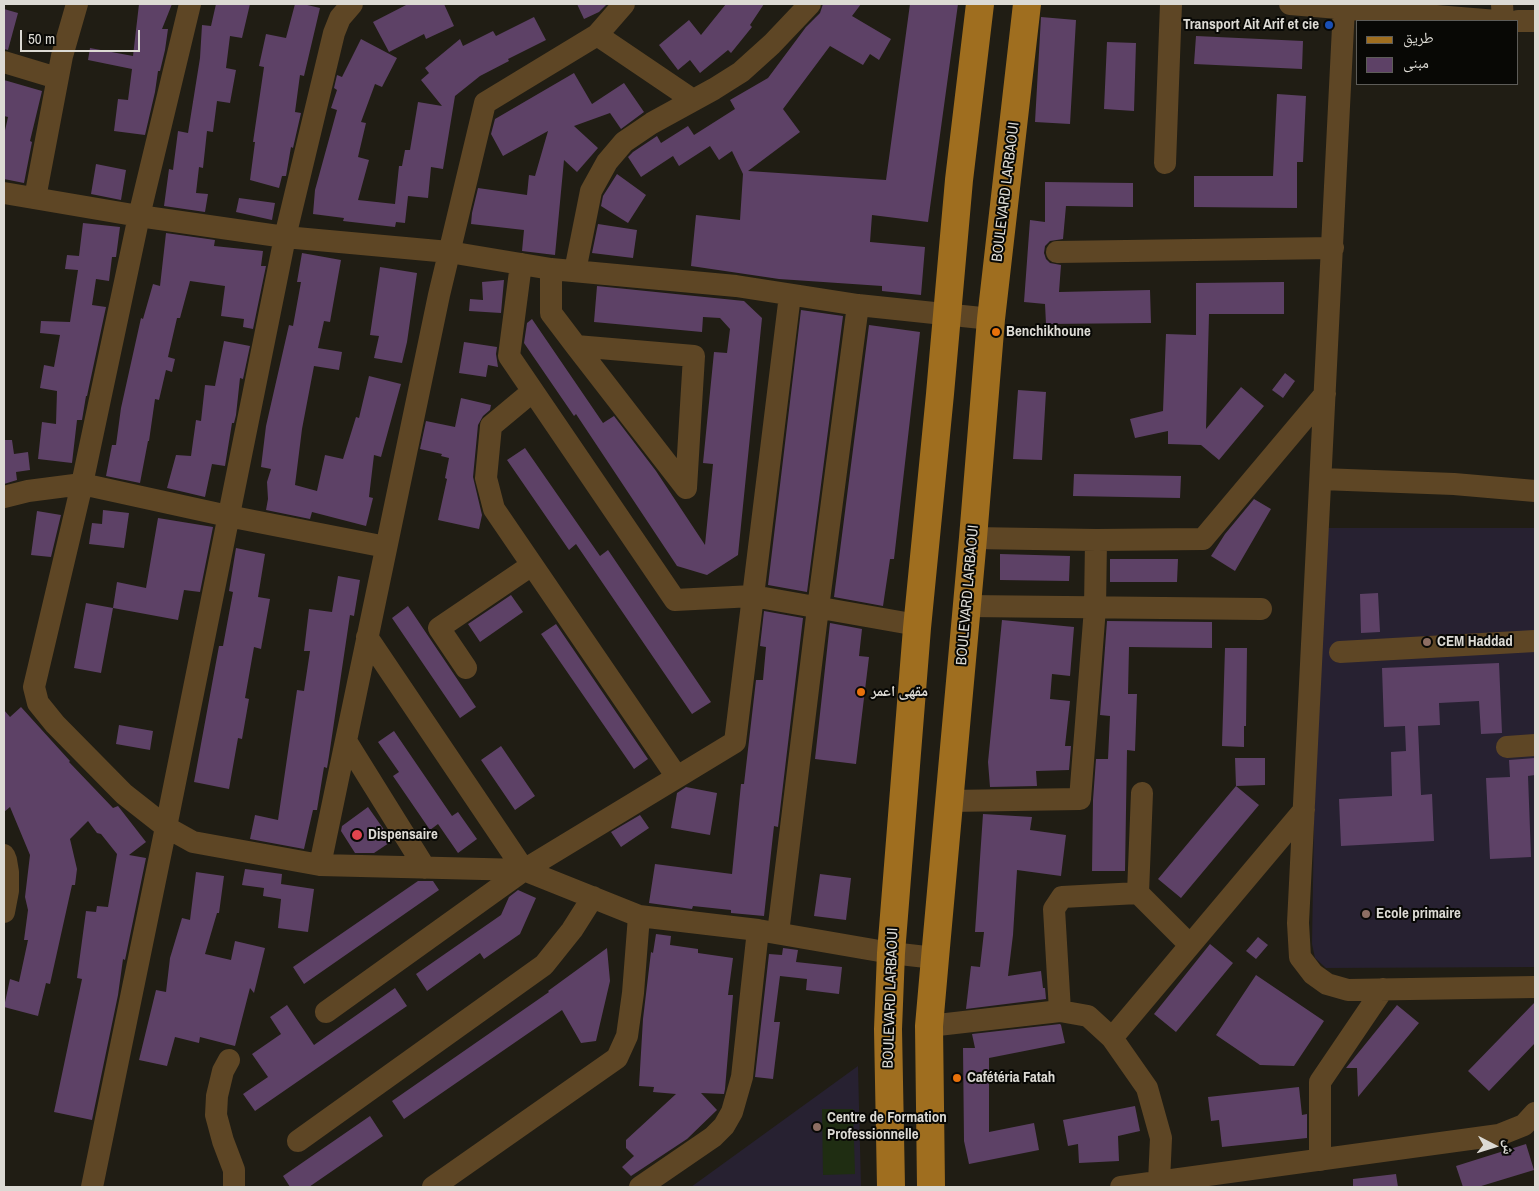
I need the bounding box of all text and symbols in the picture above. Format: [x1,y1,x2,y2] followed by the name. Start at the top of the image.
[1183,16,1319,34] place label: Transport Ait Arif et cie
[1323,19,1335,31] marker: Transport Ait Arif et cie
[22,20,142,52] scale bar
[1356,20,1519,85] legend
[1403,27,1434,48] text: طريق
[28,28,55,49] text: 50 m
[1403,52,1429,73] text: مبنى
[988,121,1024,263] street label: BOULEVARD LARBAOUI
[1006,323,1091,341] place label: Benchikhoune
[990,326,1002,338] marker: Benchikhoune
[953,524,983,666] street label: BOULEVARD LARBAOUI
[1437,633,1513,651] place label: CEM Haddad
[1421,636,1433,648] marker: CEM Haddad
[871,683,928,701] place label: مقهى اعمر
[855,686,867,698] marker: مقهى اعمر
[368,826,438,844] place label: Dispensaire
[350,828,364,842] marker: Dispensaire
[1376,905,1461,923] place label: Ecole primaire
[1360,908,1372,920] marker: Ecole primaire
[880,927,902,1069] street label: BOULEVARD LARBAOUI
[967,1069,1055,1087] place label: Cafétéria Fatah
[951,1072,963,1084] marker: Cafétéria Fatah
[827,1109,947,1144] place label: Centre de Formation Professionnelle
[811,1121,823,1133] marker: Centre de Formation Professionnelle
[1469,1121,1519,1171] north arrow
[1499,1139,1519,1155] text: ش

